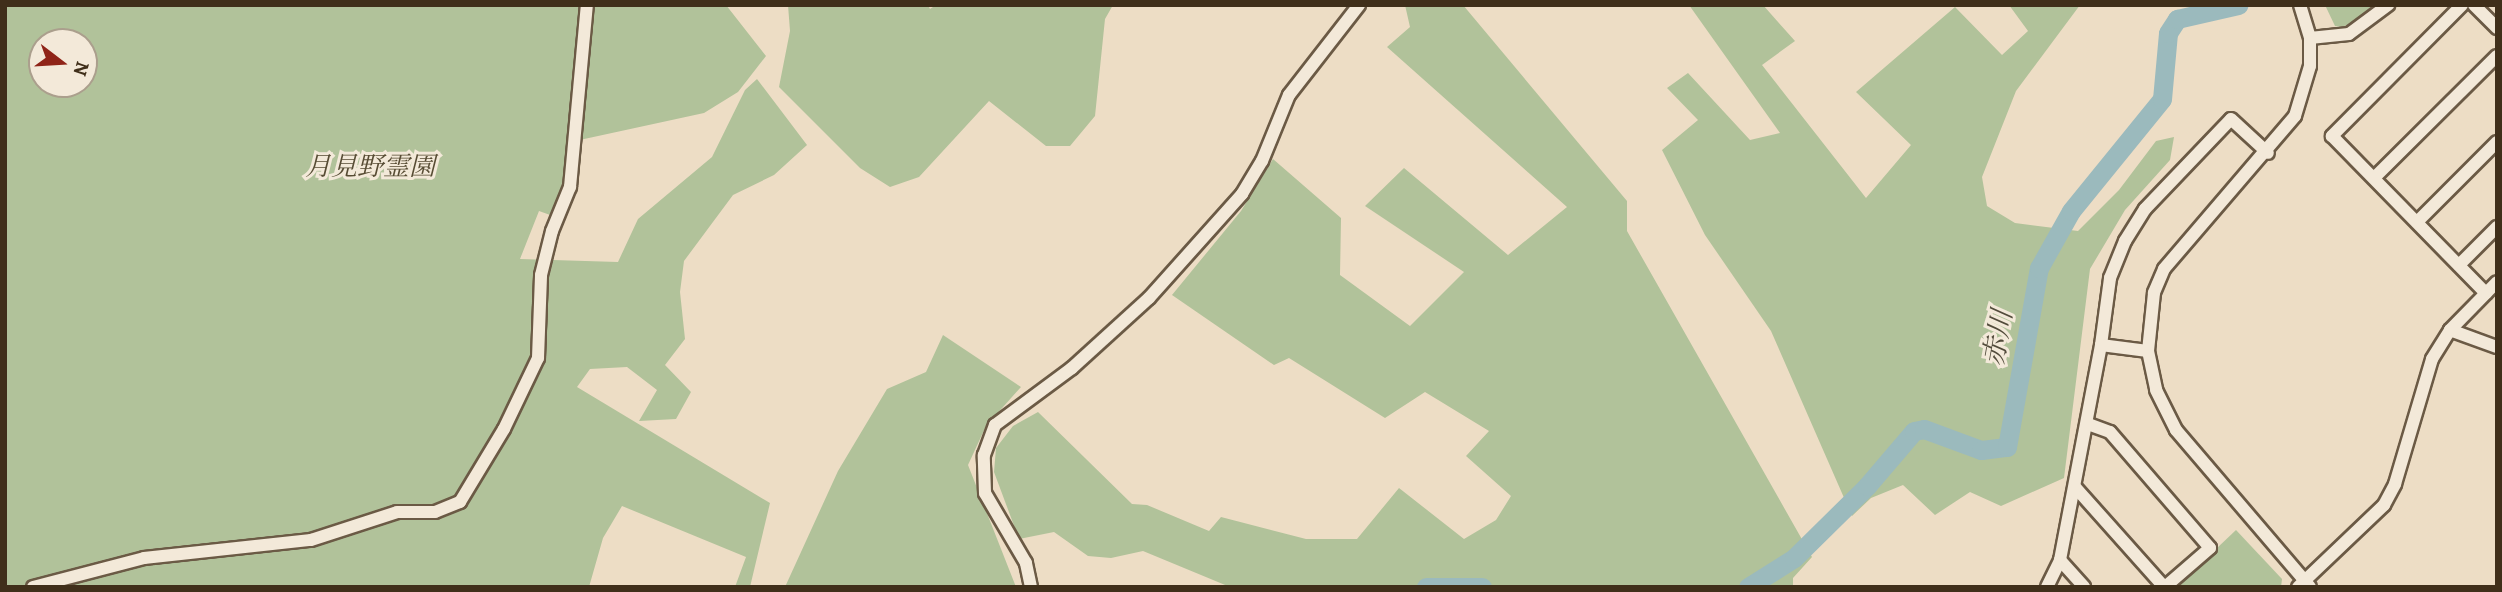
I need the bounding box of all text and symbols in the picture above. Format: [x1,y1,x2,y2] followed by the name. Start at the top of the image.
[28,28,98,98] north arrow
[67,58,96,79] text: N
[305,151,435,183] park label: 月見野霊園
[1977,308,2019,368] water label: 赤川

